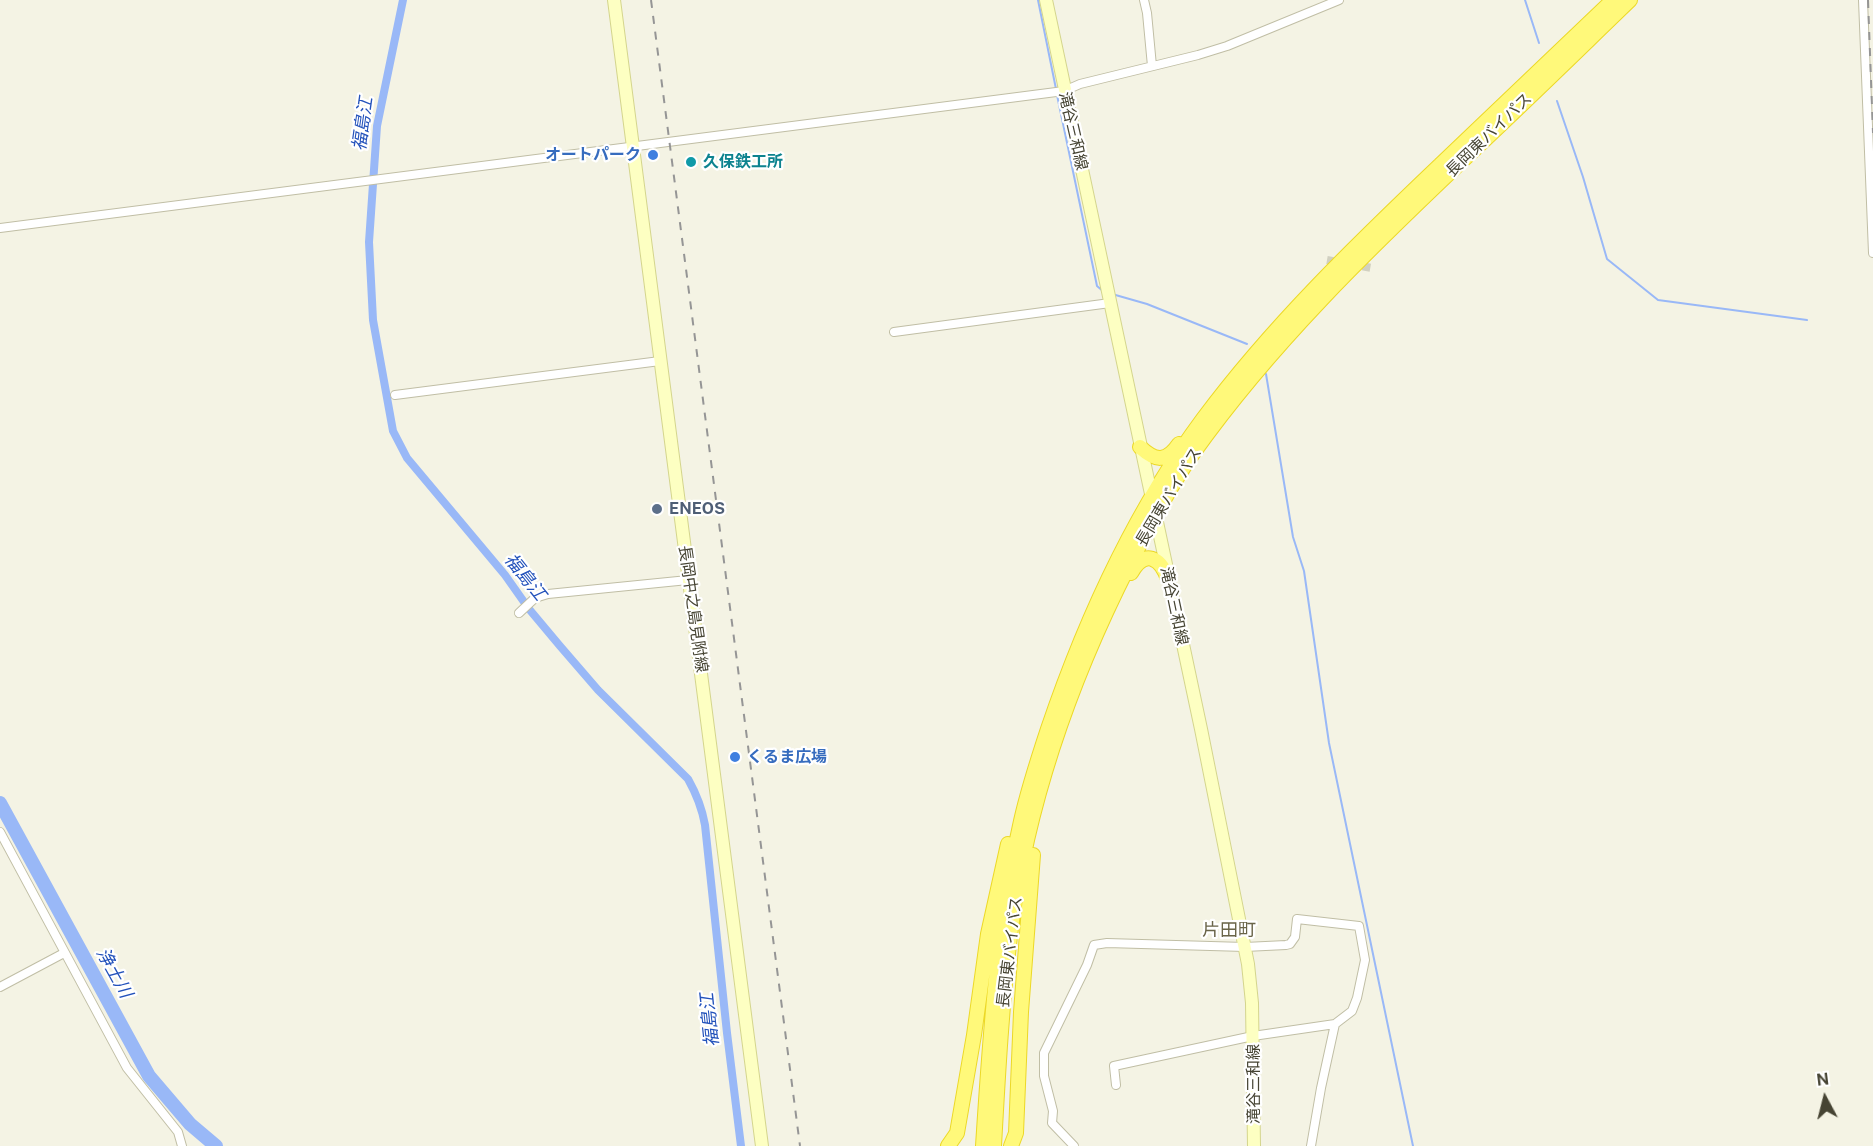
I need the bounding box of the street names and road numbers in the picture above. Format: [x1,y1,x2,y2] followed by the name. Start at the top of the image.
[1442,89,1536,181] street label: 長岡東バイパス
[1055,90,1091,172] street label: 滝谷三和線
[1132,444,1206,550] street label: 長岡東バイパス
[675,544,711,674] street label: 長岡中之島見附線
[1156,565,1192,647] street label: 滝谷三和線
[994,895,1026,1009] street label: 長岡東バイパス
[1244,1044,1264,1124] street label: 滝谷三和線

